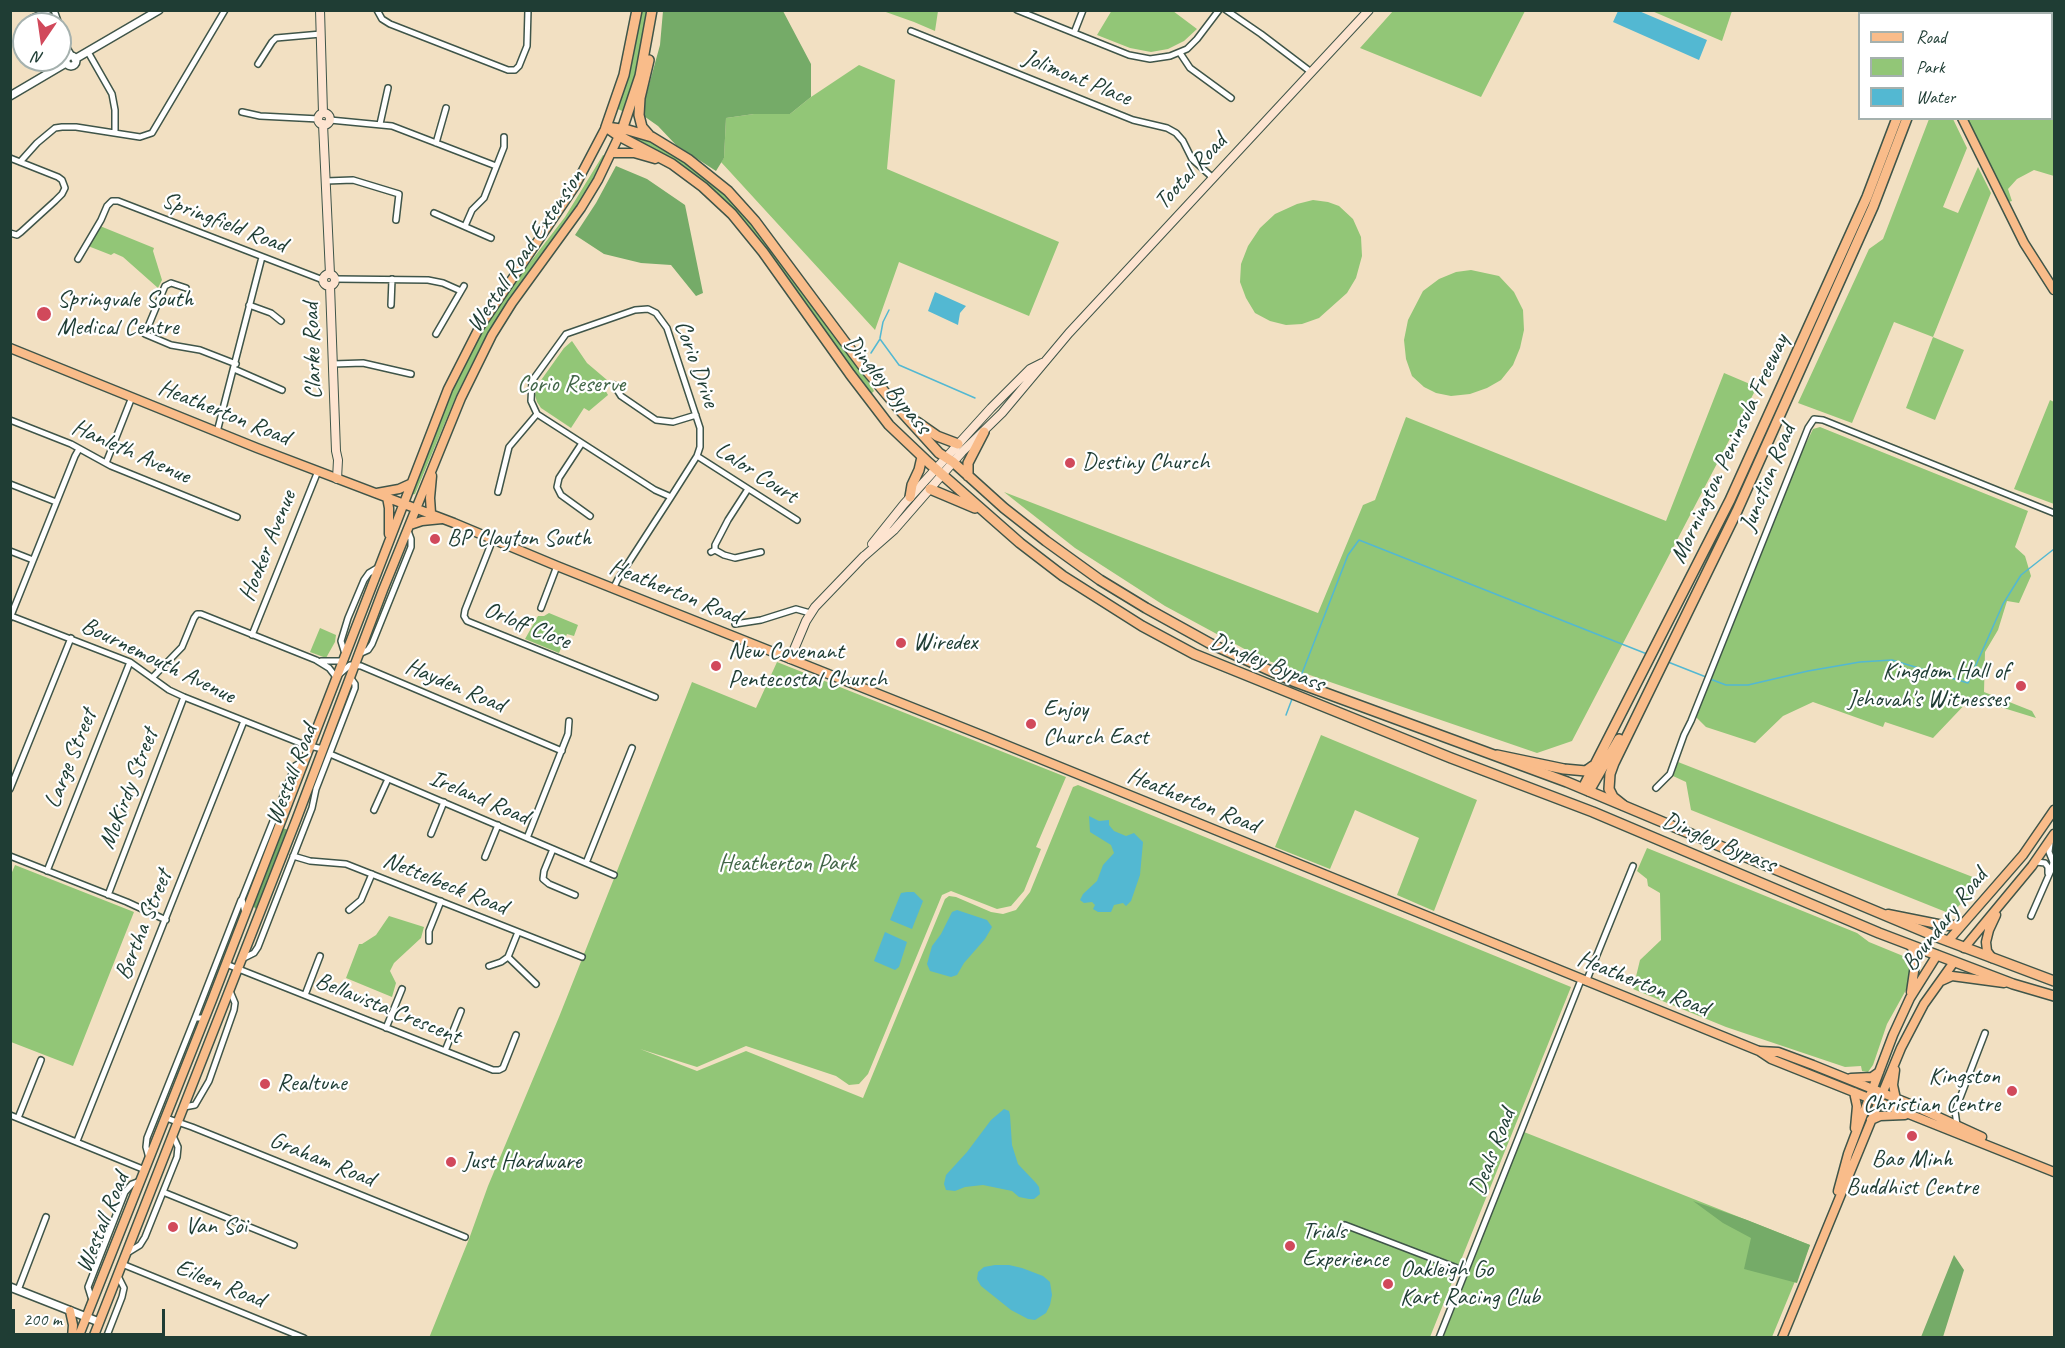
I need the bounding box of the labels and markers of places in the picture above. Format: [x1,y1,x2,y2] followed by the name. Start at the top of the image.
[57,286,193,342] place label: Springvale South Medical Centre
[35,305,53,323] marker: Springvale South Medical Centre
[1082,449,1209,477] place label: Destiny Church
[1063,456,1077,470] marker: Destiny Church
[447,525,591,553] place label: BP Clayton South
[428,532,442,546] marker: BP Clayton South
[913,629,977,657] place label: Wiredex
[894,636,908,650] marker: Wiredex
[728,638,887,694] place label: New Covenant Pentecostal Church
[1848,658,2009,714] place label: Kingdom Hall of Jehovah's Witnesses
[709,659,723,673] marker: New Covenant Pentecostal Church
[2014,679,2028,693] marker: Kingdom Hall of Jehovah's Witnesses
[1043,696,1148,752] place label: Enjoy Church East
[1024,717,1038,731] marker: Enjoy Church East
[1863,1063,2000,1119] place label: Kingston Christian Centre
[277,1070,347,1098] place label: Realtune
[258,1077,272,1091] marker: Realtune
[2005,1084,2019,1098] marker: Kingston Christian Centre
[1905,1129,1919,1143] marker: Bao Minh Buddhist Centre
[1846,1146,1978,1202] place label: Bao Minh Buddhist Centre
[463,1148,581,1176] place label: Just Hardware
[444,1155,458,1169] marker: Just Hardware
[185,1213,247,1241] place label: Van Soi
[1302,1218,1388,1274] place label: Trials Experience
[166,1220,180,1234] marker: Van Soi
[1283,1239,1297,1253] marker: Trials Experience
[1400,1256,1540,1312] place label: Oakleigh Go Kart Racing Club
[1381,1277,1395,1291] marker: Oakleigh Go Kart Racing Club

